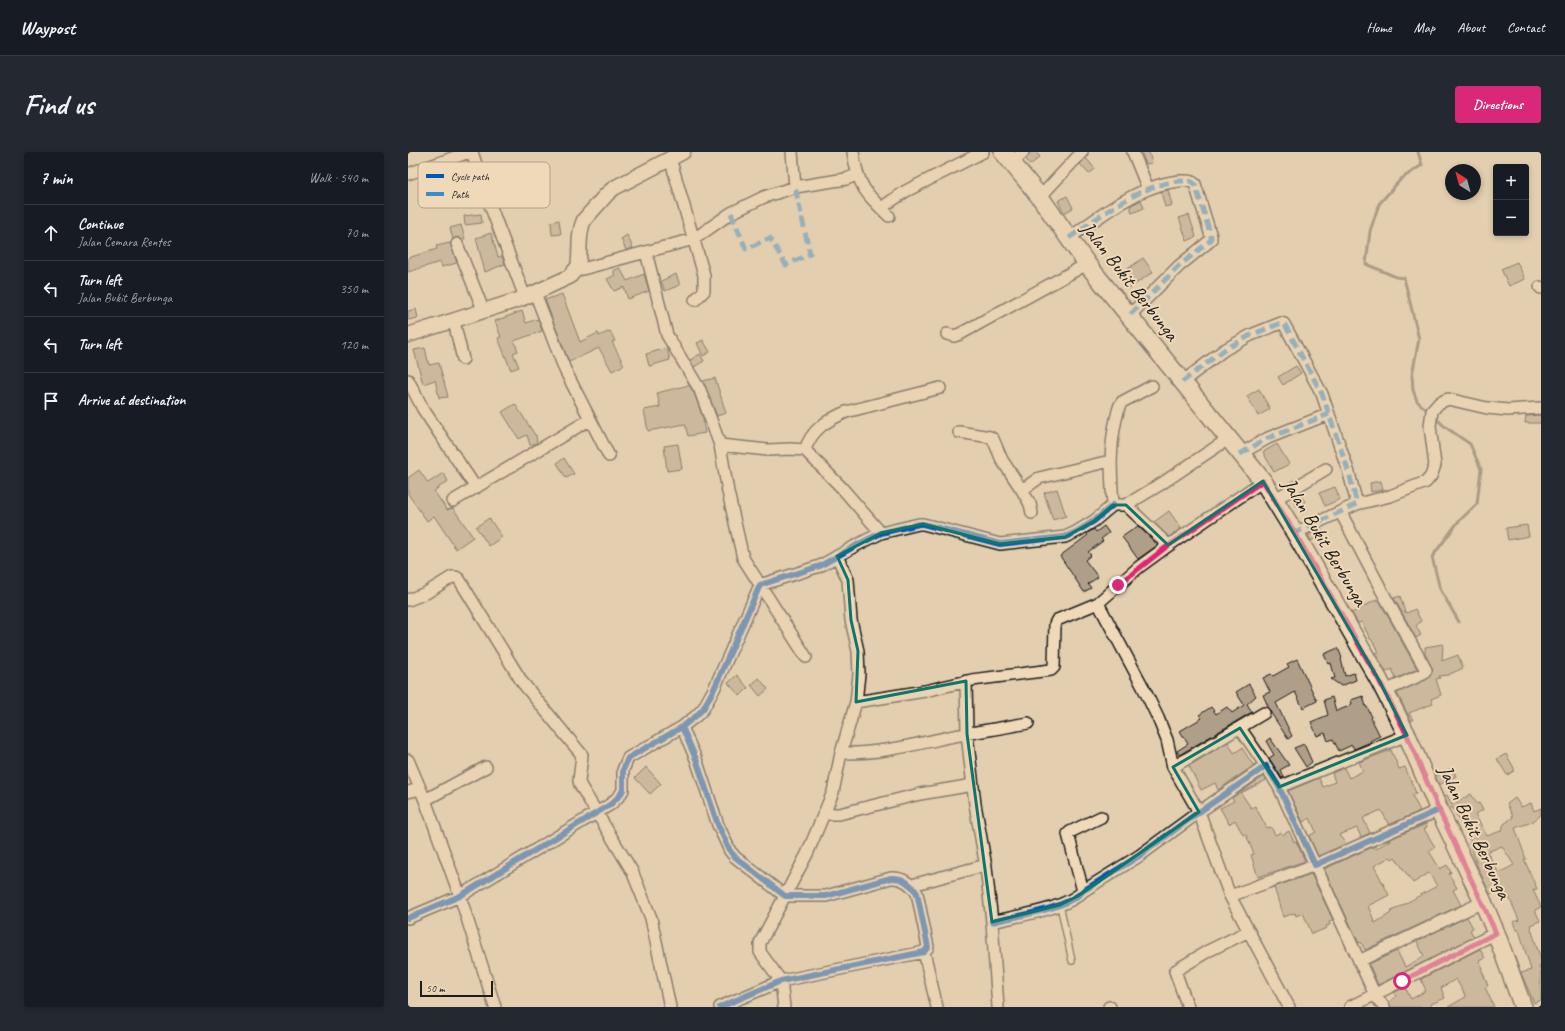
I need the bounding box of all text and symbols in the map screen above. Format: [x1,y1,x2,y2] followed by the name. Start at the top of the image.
[20,16,75,40] text: Waypost
[1366,19,1392,36] text: Home
[1414,19,1435,36] text: Map
[1457,19,1485,36] text: About
[1507,19,1545,36] text: Contact
[1455,86,1541,123] button: Directions
[24,87,94,122] text: Find us
[418,162,550,208] legend
[1445,164,1481,200] north arrow
[1493,164,1529,236] map controls
[1493,164,1529,200] button: +
[40,168,73,189] text: 7 min
[451,169,490,183] text: Cycle path
[309,170,368,186] text: Walk · 540 m
[451,187,470,201] text: Path
[1493,200,1529,236] button: −
[78,215,123,234] text: Continue
[1075,215,1185,347] street label: Jalan Bukit Berbunga
[40,222,62,244] icon: ahead
[346,225,368,241] text: 70 m
[78,234,170,250] text: Jalan Cemara Rentes
[78,271,121,290] text: Turn left
[40,278,62,300] icon: left
[340,281,368,297] text: 350 m
[78,290,172,306] text: Jalan Bukit Berbunga
[40,334,62,356] icon: left
[78,335,121,354] text: Turn left
[340,337,368,353] text: 120 m
[40,390,62,412] icon: arrive
[78,391,185,410] text: Arrive at destination
[1276,473,1374,612] street label: Jalan Bukit Berbunga
[1109,576,1127,594] route end
[1433,760,1517,904] street label: Jalan Bukit Berbunga
[1393,972,1411,990] route start
[420,979,493,998] scale bar
[426,981,445,995] text: 50 m

